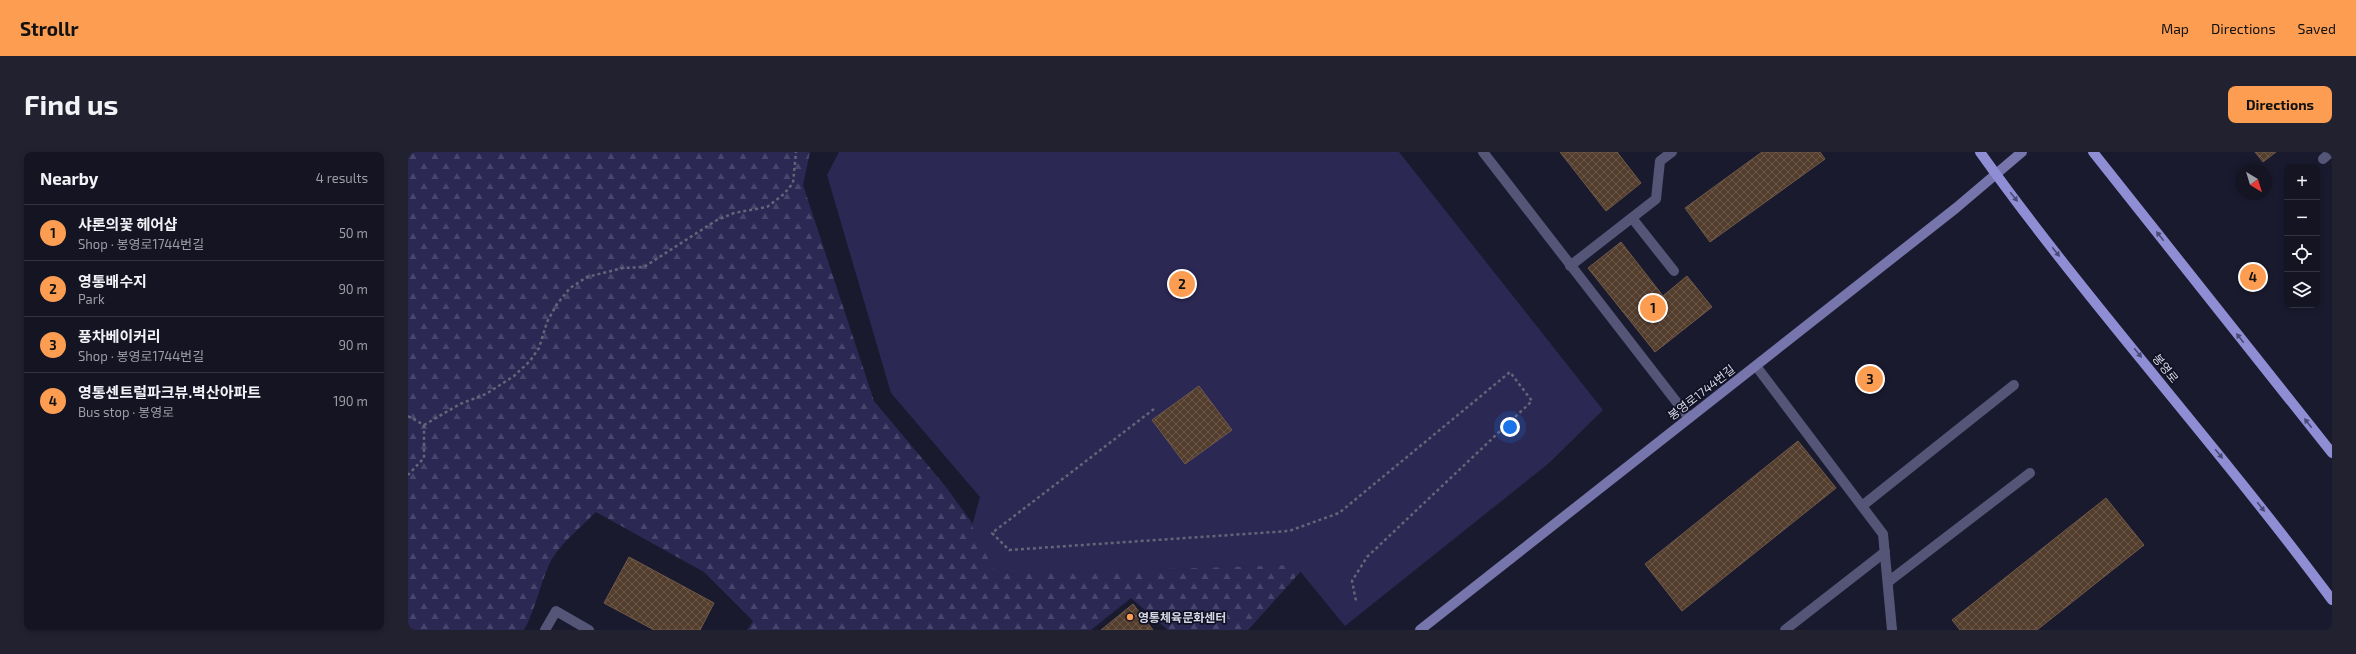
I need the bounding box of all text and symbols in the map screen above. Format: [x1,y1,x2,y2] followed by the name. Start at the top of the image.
[20,17,79,40] text: Strollr
[2161,20,2189,37] text: Map
[2211,20,2276,37] text: Directions
[2298,20,2336,37] text: Saved
[2228,86,2332,123] button: Directions
[24,87,118,121] text: Find us
[2236,164,2272,200] north arrow
[2284,164,2320,308] map controls
[2284,164,2320,200] button: +
[40,168,98,188] text: Nearby
[316,170,368,186] text: 4 results
[2010,192,2019,203] one-way arrow
[2284,200,2320,236] button: −
[78,215,178,233] text: 샤론의꽃 헤어샵
[50,225,56,241] text: 1
[339,225,368,241] text: 50 m
[2155,230,2164,241] one-way arrow
[78,236,204,252] text: Shop · 봉영로1744번길
[2284,236,2320,272] button: locate
[2052,246,2060,257] one-way arrow
[2240,262,2266,292] pin: 4
[1169,269,1195,299] pin: 2
[78,272,147,290] text: 영통배수지
[2284,272,2320,308] button: layers
[49,281,57,297] text: 2
[338,281,368,297] text: 90 m
[78,291,105,307] text: Park
[1640,293,1666,323] pin: 1
[78,327,161,345] text: 풍차베이커리
[2236,332,2245,343] one-way arrow
[49,337,57,353] text: 3
[338,337,368,353] text: 90 m
[78,348,204,364] text: Shop · 봉영로1744번길
[2133,348,2142,359] one-way arrow
[2150,351,2182,385] street label: 봉영로
[1665,362,1737,422] street label: 봉영로1744번길
[1857,364,1883,394] pin: 3
[78,383,261,401] text: 영통센트럴파크뷰.벽산아파트
[49,393,57,409] text: 4
[333,393,368,409] text: 190 m
[78,404,174,420] text: Bus stop · 봉영로
[1500,417,1520,437] your location
[2303,417,2312,428] one-way arrow
[2215,449,2223,460] one-way arrow
[2256,502,2265,513] one-way arrow
[1138,610,1226,624] place label: 영통체육문화센터
[1125,612,1135,622] marker: 영통체육문화센터

